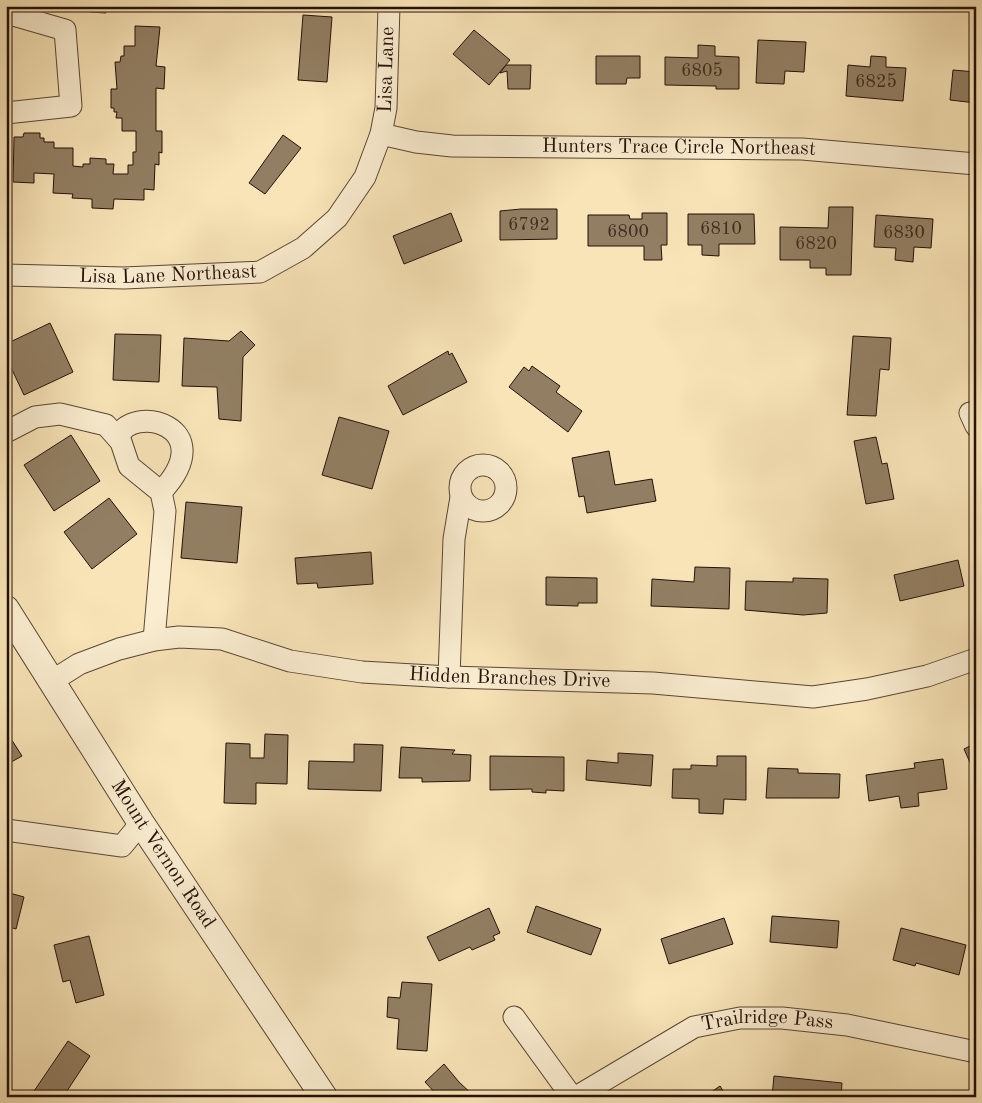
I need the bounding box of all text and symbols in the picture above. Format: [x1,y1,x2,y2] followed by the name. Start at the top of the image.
[376,26,398,113] street label: Lisa Lane
[681,62,723,80] house number: 6805
[855,73,897,91] house number: 6825
[542,137,817,160] street label: Hunters Trace Circle Northeast
[508,216,550,234] house number: 6792
[700,220,742,238] house number: 6810
[607,223,649,241] house number: 6800
[883,224,925,242] house number: 6830
[795,235,837,253] house number: 6820
[79,262,257,288] street label: Lisa Lane Northeast
[408,665,611,692] street label: Hidden Branches Drive
[107,776,219,932] street label: Mount Vernon Road
[699,1008,834,1035] street label: Trailridge Pass

